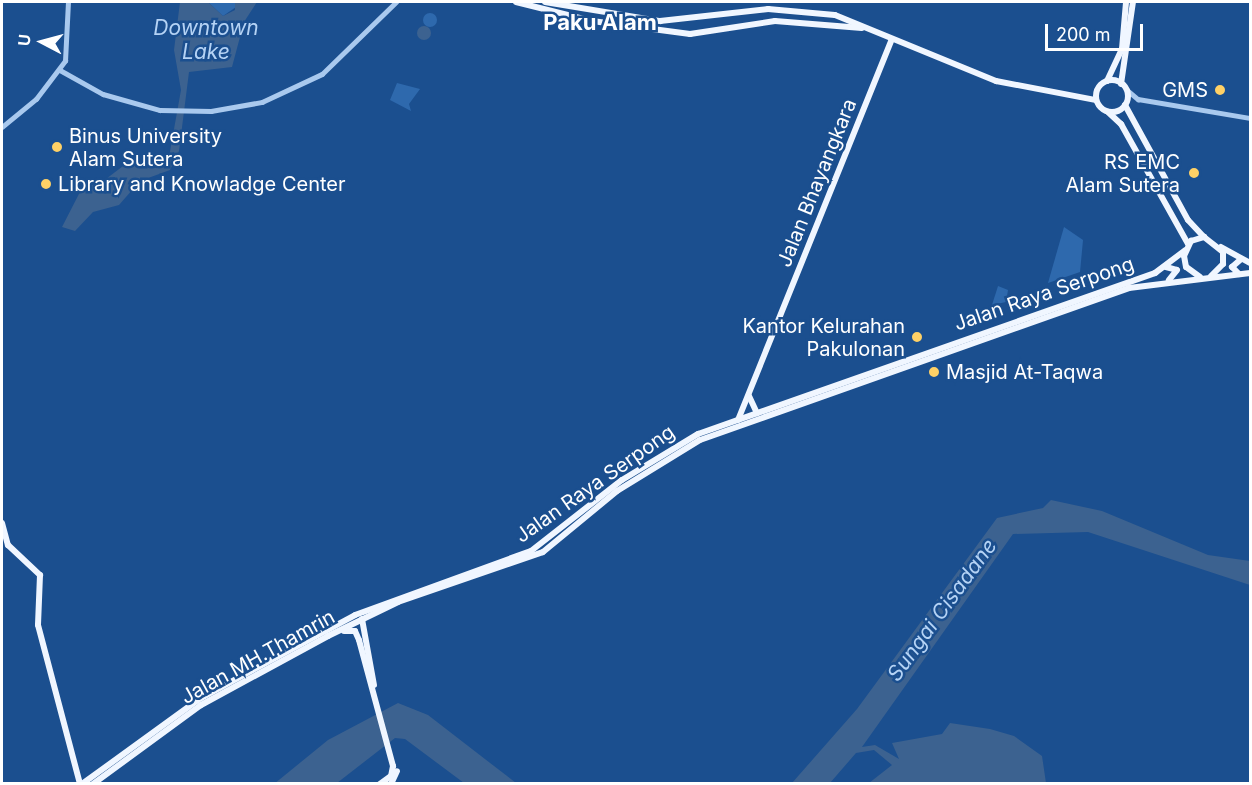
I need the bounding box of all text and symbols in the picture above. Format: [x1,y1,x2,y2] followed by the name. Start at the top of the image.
[543,10,657,36] district label: Paku Alam
[12,12,72,72] north arrow
[1048,12,1146,50] scale bar
[153,15,259,65] water label: Downtown Lake
[1056,24,1111,45] text: 200 m
[14,33,35,47] text: U
[1162,78,1208,102] place label: GMS
[1213,83,1227,97] marker: GMS
[772,95,862,271] street label: Jalan Bhayangkara
[69,124,222,171] place label: Binus University Alam Sutera
[50,140,64,154] marker: Binus University Alam Sutera
[1066,150,1180,197] place label: RS EMC Alam Sutera
[1185,164,1203,182] marker: RS EMC Alam Sutera
[58,172,346,196] place label: Library and Knowladge Center
[39,177,53,191] marker: Library and Knowladge Center
[951,252,1137,336] street label: Jalan Raya Serpong
[742,314,905,361] place label: Kantor Kelurahan Pakulonan
[910,330,924,344] marker: Kantor Kelurahan Pakulonan
[946,360,1103,384] place label: Masjid At-Taqwa
[927,365,941,379] marker: Masjid At-Taqwa
[511,420,679,548] street label: Jalan Raya Serpong
[882,534,1002,686] water label: Sungai Cisadane
[177,605,339,709] street label: Jalan MH.Thamrin

